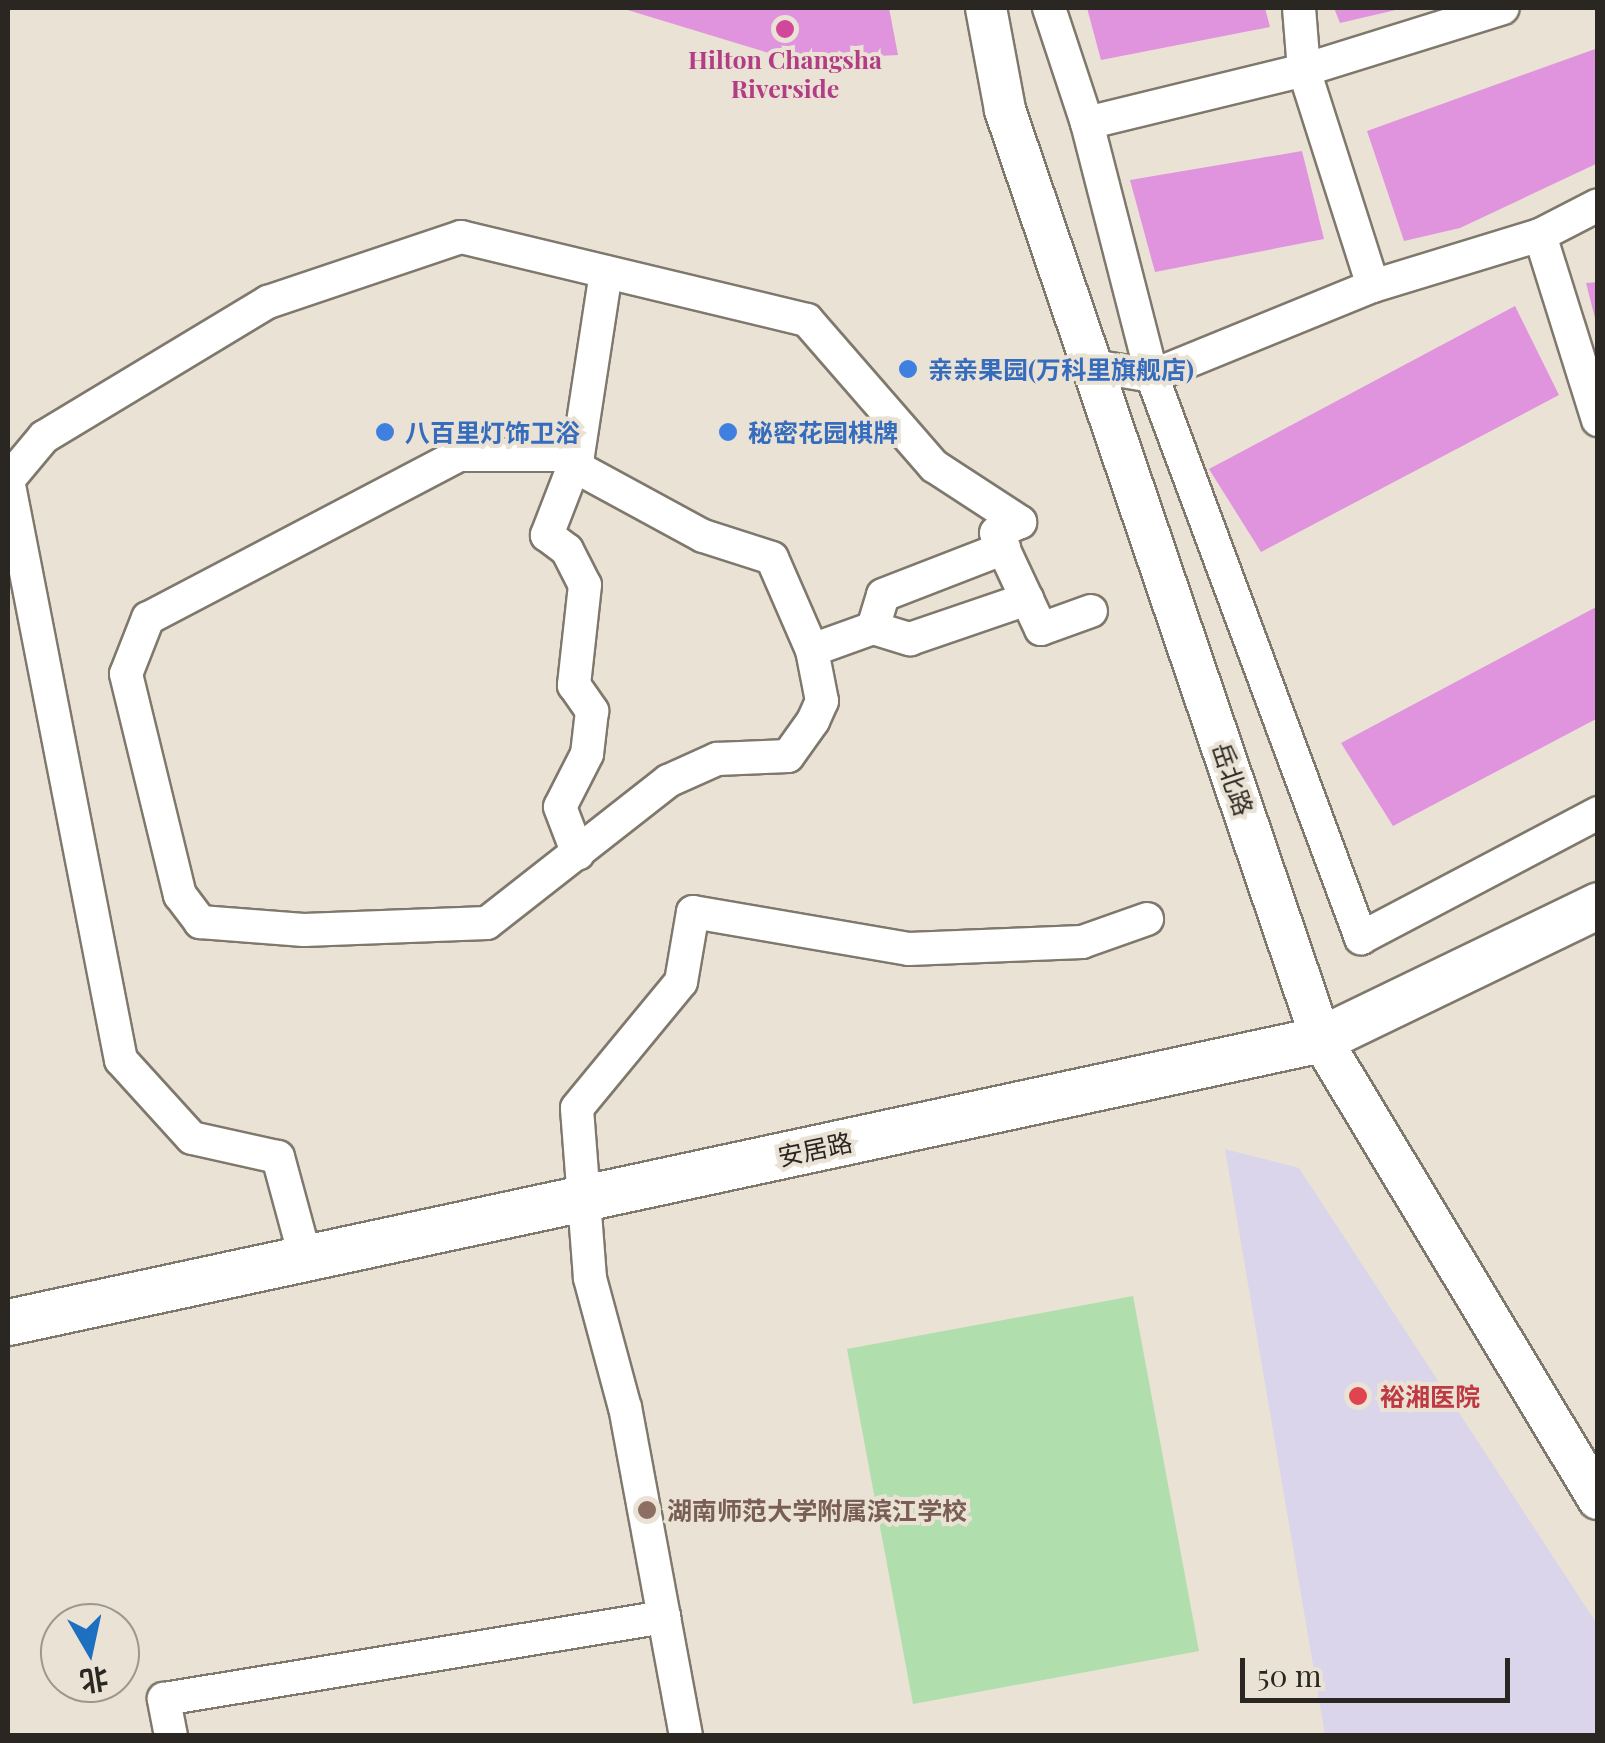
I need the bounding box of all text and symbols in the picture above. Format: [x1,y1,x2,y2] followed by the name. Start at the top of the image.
[774,18,796,40] marker: Hilton Changsha Riverside
[688,45,882,104] place label: Hilton Changsha Riverside
[928,354,1194,384] place label: 亲亲果园(万科里旗舰店)
[897,358,919,380] marker: 亲亲果园(万科里旗舰店)
[405,417,580,447] place label: 八百里灯饰卫浴
[748,417,898,447] place label: 秘密花园棋牌
[374,421,396,443] marker: 八百里灯饰卫浴
[717,421,739,443] marker: 秘密花园棋牌
[1207,739,1259,819] street label: 岳北路
[775,1127,855,1171] street label: 安居路
[1380,1381,1480,1411] place label: 裕湘医院
[1345,1383,1371,1409] marker: 裕湘医院
[667,1495,967,1525] place label: 湖南师范大学附属滨江学校
[636,1499,658,1521] marker: 湖南师范大学附属滨江学校
[40,1603,140,1703] north arrow
[1245,1638,1515,1700] scale bar
[1257,1655,1322,1695] text: 50 m
[78,1661,111,1702] text: 北

